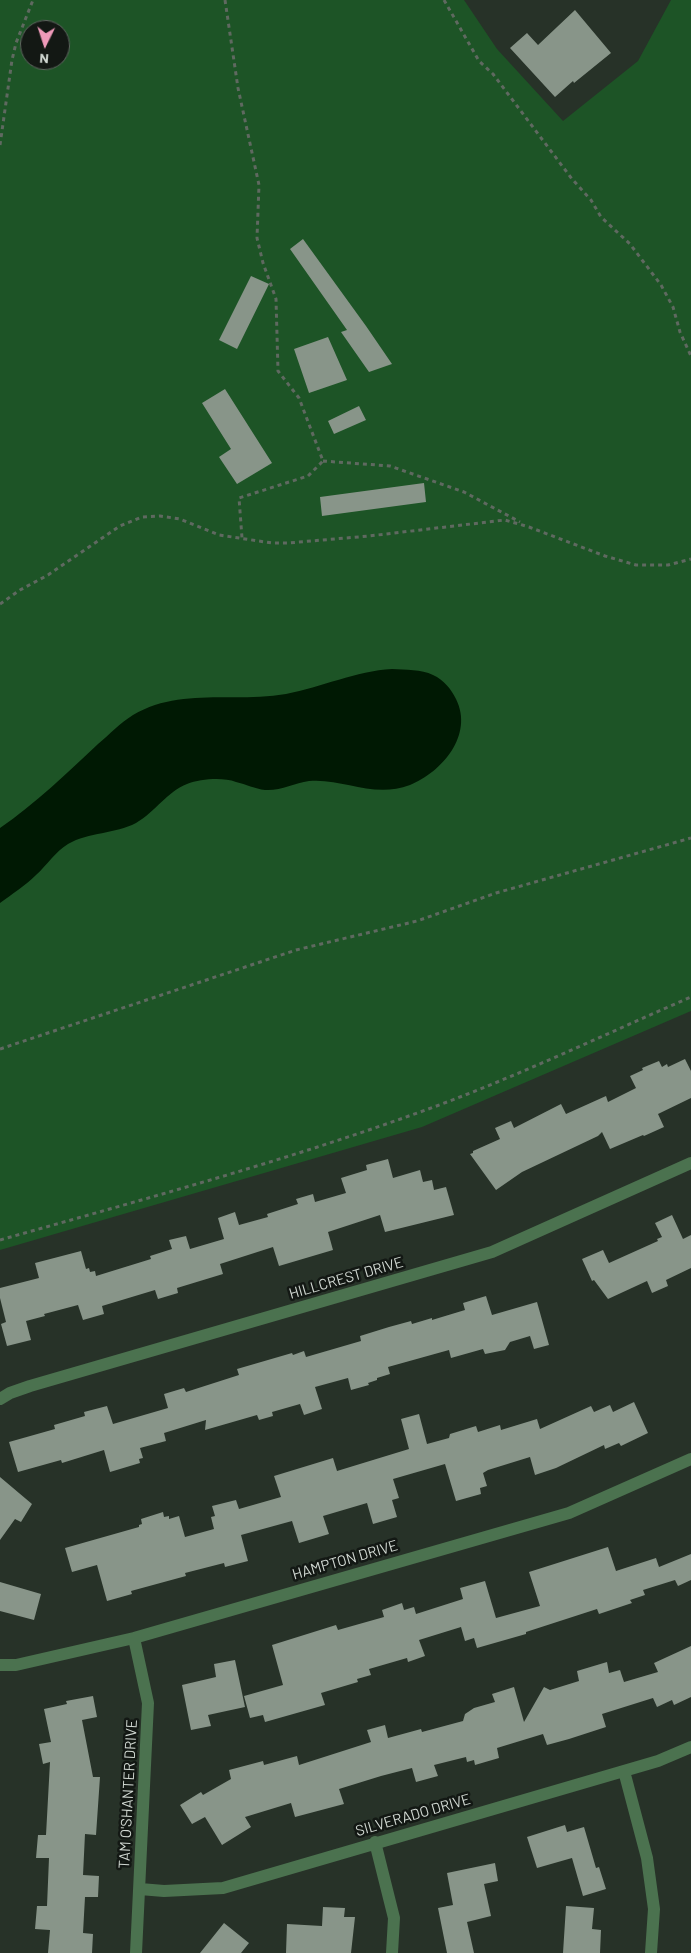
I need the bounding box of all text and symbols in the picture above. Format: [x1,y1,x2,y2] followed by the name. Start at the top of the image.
[20,20,70,70] north arrow
[39,51,49,68] text: N
[287,1253,405,1303] street label: HILLCREST DRIVE
[290,1536,400,1584] street label: HAMPTON DRIVE
[115,1719,141,1869] street label: TAM O'SHANTER DRIVE
[353,1790,473,1840] street label: SILVERADO DRIVE

